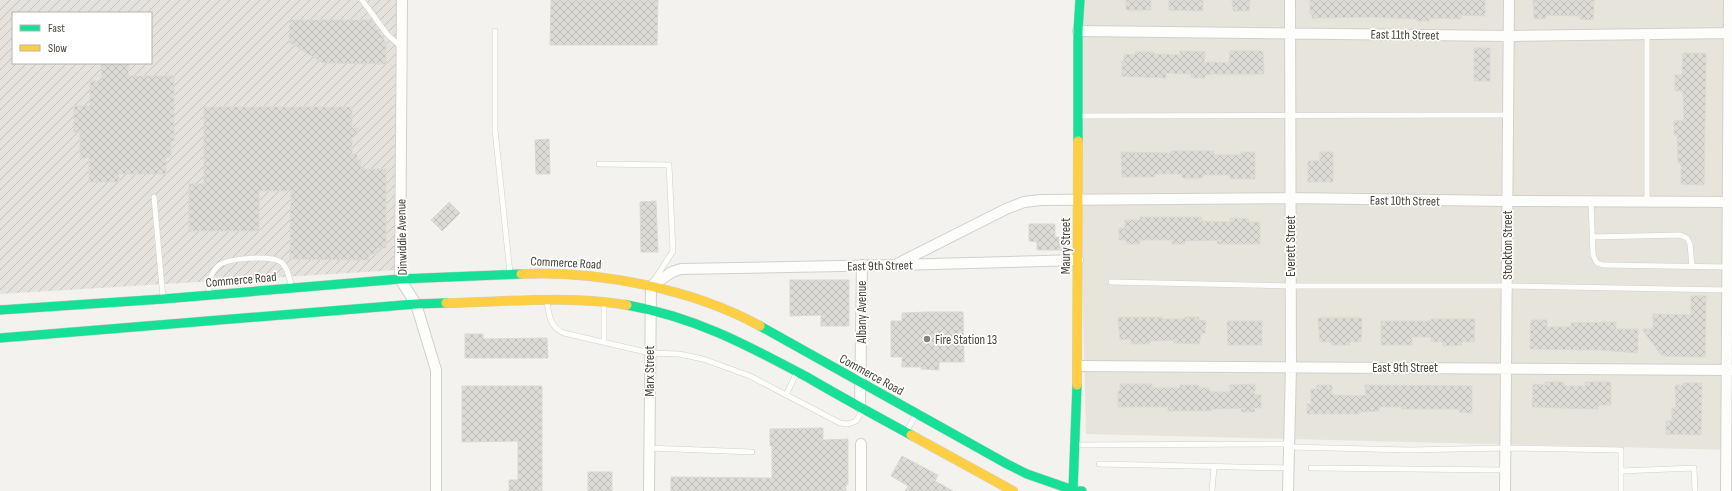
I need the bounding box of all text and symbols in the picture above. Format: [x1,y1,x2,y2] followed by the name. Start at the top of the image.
[12,12,152,64] legend
[48,21,65,36] text: Fast
[1370,26,1440,44] street label: East 11th Street
[48,41,67,56] text: Slow
[1370,192,1440,210] street label: East 10th Street
[393,199,411,275] street label: Dinwiddie Avenue
[1500,210,1516,280] street label: Stockton Street
[1283,215,1299,277] street label: Everett Street
[1058,218,1074,274] street label: Maury Street
[530,253,602,273] street label: Commerce Road
[847,257,913,275] street label: East 9th Street
[205,269,277,291] street label: Commerce Road
[854,281,870,344] street label: Albany Avenue
[935,332,997,348] place label: Fire Station 13
[922,334,932,344] marker: Fire Station 13
[642,346,658,396] street label: Marx Street
[837,351,906,399] street label: Commerce Road
[1372,360,1438,376] street label: East 9th Street

